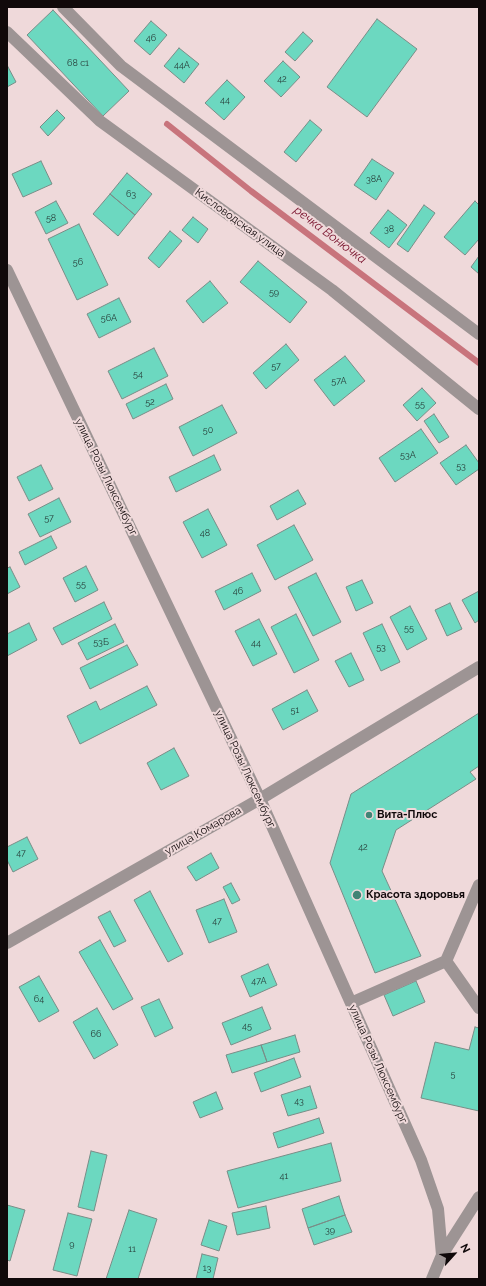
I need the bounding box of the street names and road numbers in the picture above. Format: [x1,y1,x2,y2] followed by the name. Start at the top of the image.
[192,186,288,260] street label: Кисловодская улица
[72,416,140,538] street label: улица Розы Люксембург
[212,708,278,830] street label: улица Розы Люксембург
[162,804,244,858] street label: улица Комарова
[346,1003,410,1125] street label: улица Розы Люксембург

